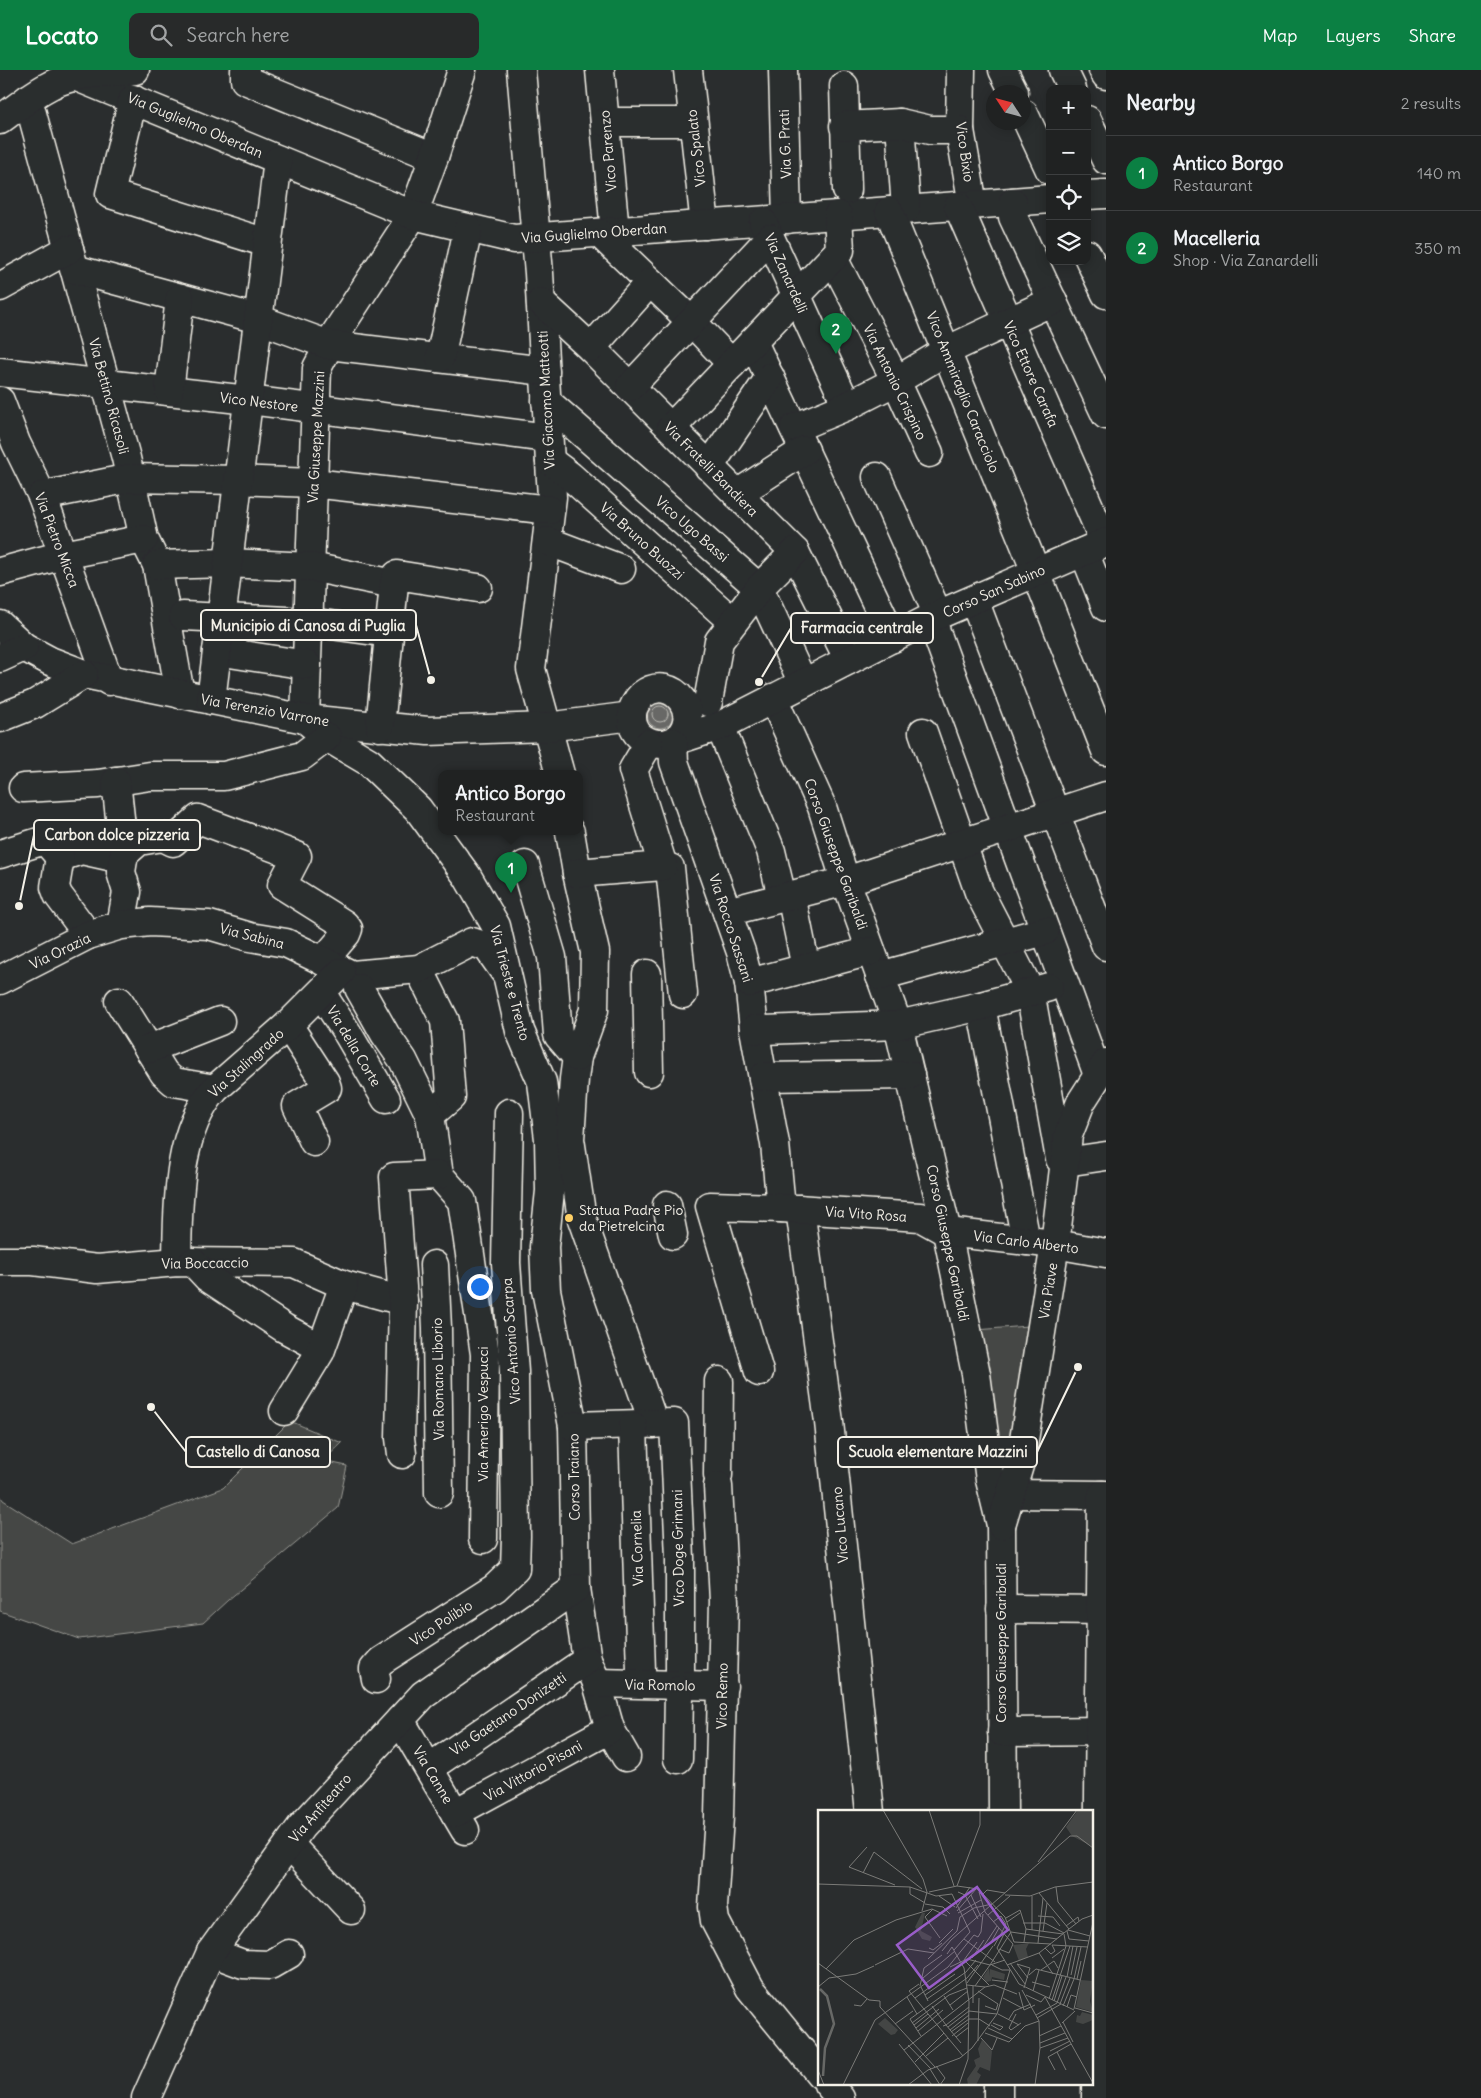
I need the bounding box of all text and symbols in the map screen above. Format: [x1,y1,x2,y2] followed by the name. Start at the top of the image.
[129,13,479,58] search box
[25,20,99,50] text: Locato
[147,21,175,49] icon: search
[187,23,290,47] text: Search here
[1262,24,1297,47] text: Map
[1325,24,1381,47] text: Layers
[1409,24,1456,47] text: Share
[986,85,1031,130] north arrow
[1046,85,1091,265] map controls
[1046,85,1091,130] button: +
[124,88,266,162] street label: Via Guglielmo Oberdan
[1126,89,1196,116] text: Nearby
[1401,93,1461,113] text: 2 results
[682,108,710,188] street label: Vico Spalato
[595,109,621,192] street label: Vico Parenzo
[775,109,795,179] street label: Via G. Prati
[952,121,978,183] street label: Vico Bixio
[1046,130,1091,175] button: −
[1173,151,1283,175] text: Antico Borgo
[1139,163,1145,183] text: 1
[1417,163,1461,183] text: 140 m
[1046,175,1091,220] button: locate
[1173,175,1253,195] text: Restaurant
[521,219,667,247] street label: Via Guglielmo Oberdan
[1046,220,1091,265] button: layers
[1173,226,1260,250] text: Macelleria
[760,230,812,316] street label: Via Zanardelli
[1138,238,1146,258] text: 2
[1414,238,1461,258] text: 350 m
[1173,250,1318,270] text: Shop · Via Zanardelli
[922,309,1004,475] street label: Vico Ammiraglio Caracciolo
[820,313,852,354] pin: 2
[999,318,1063,430] street label: Vico Ettore Carafa
[859,321,931,443] street label: Via Antonio Crispino
[533,330,559,470] street label: Via Giacomo Matteotti
[85,336,133,456] street label: Via Bettino Ricasoli
[304,370,328,504] street label: Via Giuseppe Mazzini
[219,388,299,416] street label: Vico Nestore
[660,418,762,520] street label: Via Fratelli Bandiera
[31,490,83,590] street label: Via Pietro Micca
[652,492,732,566] street label: Vico Ugo Bassi
[596,498,688,584] street label: Via Bruno Buozzi
[940,560,1048,622] street label: Corso San Sabino
[201,610,416,640] callout: Municipio di Canosa di Puglia
[791,613,933,643] callout: Farmacia centrale
[210,616,406,636] text: Municipio di Canosa di Puglia
[801,618,923,637] text: Farmacia centrale
[199,690,331,730] street label: Via Terenzio Varrone
[438,770,583,835] popup
[800,776,872,932] street label: Corso Giuseppe Garibaldi
[455,781,566,805] text: Antico Borgo
[455,805,535,825] text: Restaurant
[34,820,200,850] callout: Carbon dolce pizzeria
[44,825,190,845] text: Carbon dolce pizzeria
[495,852,527,893] pin: 1
[705,872,757,984] street label: Via Rocco Sassani
[218,919,286,953] street label: Via Sabina
[486,923,534,1043] street label: Via Trieste e Trento
[27,929,93,973] street label: Via Orazia
[323,1002,385,1090] street label: Via della Corte
[205,1024,288,1102] street label: Via Stalingrado
[923,1163,973,1323] street label: Corso Giuseppe Garibaldi
[579,1201,683,1235] place label: Statua Padre Pio da Pietrelcina
[824,1202,908,1226] street label: Via Vito Rosa
[563,1212,575,1224] marker: Statua Padre Pio da Pietrelcina
[972,1227,1080,1257] street label: Via Carlo Alberto
[161,1253,249,1273] street label: Via Boccaccio
[1035,1261,1061,1321] street label: Via Piave
[467,1274,493,1300] your location
[498,1277,524,1405] street label: Vico Antonio Scarpa
[428,1317,448,1440] street label: Via Romano Liborio
[474,1346,492,1482] street label: Via Amerigo Vespucci
[564,1433,584,1521] street label: Corso Traiano
[186,1437,330,1467] callout: Castello di Canosa
[838,1437,1037,1467] callout: Scuola elementare Mazzini
[196,1442,320,1461] text: Castello di Canosa
[848,1442,1028,1461] text: Scuola elementare Mazzini
[828,1486,852,1564] street label: Vico Lucano
[668,1489,688,1607] street label: Vico Doge Grimani
[627,1510,647,1586] street label: Via Cornelia
[992,1563,1010,1723] street label: Corso Giuseppe Garibaldi
[406,1596,476,1650] street label: Vico Polibio
[712,1663,732,1729] street label: Vico Remo
[446,1668,570,1760] street label: Via Gaetano Donizetti
[624,1675,696,1695] street label: Via Romolo
[481,1737,585,1805] street label: Via Vittorio Pisani
[409,1743,457,1807] street label: Via Canne
[285,1769,355,1846] street label: Via Anfiteatro
[818,1810,1094,2086] inset map

